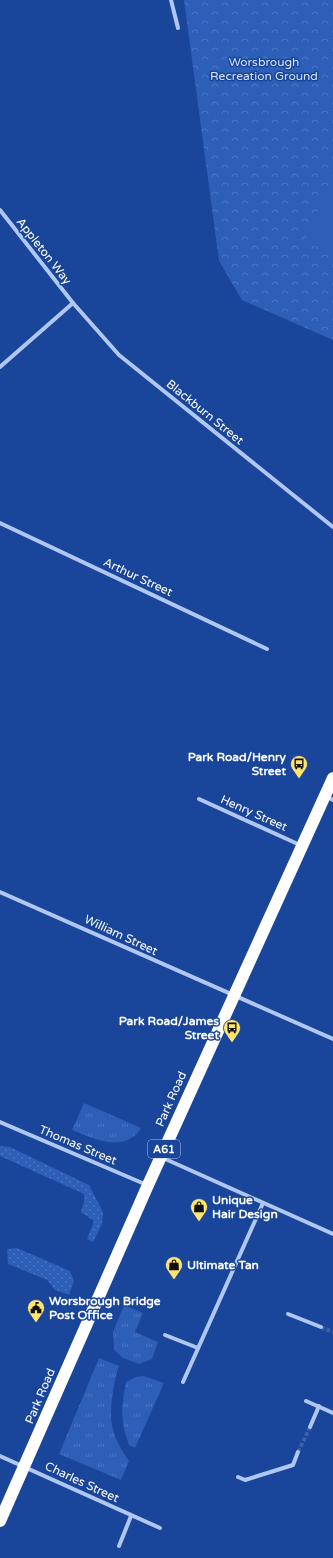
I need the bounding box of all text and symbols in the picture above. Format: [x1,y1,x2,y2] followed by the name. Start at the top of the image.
[210,55,318,83] park label: Worsbrough Recreation Ground
[14,215,75,288] street label: Appleton Way
[164,377,247,448] street label: Blackburn Street
[101,555,175,599] street label: Arthur Street
[188,750,287,778] place label: Park Road/Henry Street
[289,754,309,779] bus stop icon: Park Road/Henry Street
[219,792,290,834] street label: Henry Street
[82,912,160,958] street label: William Street
[119,1014,219,1042] place label: Park Road/James Street
[222,1018,242,1043] bus stop icon: Park Road/James Street
[153,1069,189,1129] street label: Park Road
[37,1122,119,1168] street label: Thomas Street
[148,1140,180,1158] road number: A61
[212,1193,278,1222] place label: Unique Hair Design
[189,1197,209,1222] shop icon: Unique Hair Design
[164,1255,184,1280] shop icon: Ultimate Tan
[187,1258,259,1272] place label: Ultimate Tan
[49,1294,161,1322] place label: Worsbrough Bridge Post Office
[26,1298,46,1323] public building icon: Worsbrough Bridge Post Office
[22,1366,58,1426] street label: Park Road
[43,1459,122,1505] street label: Charles Street

